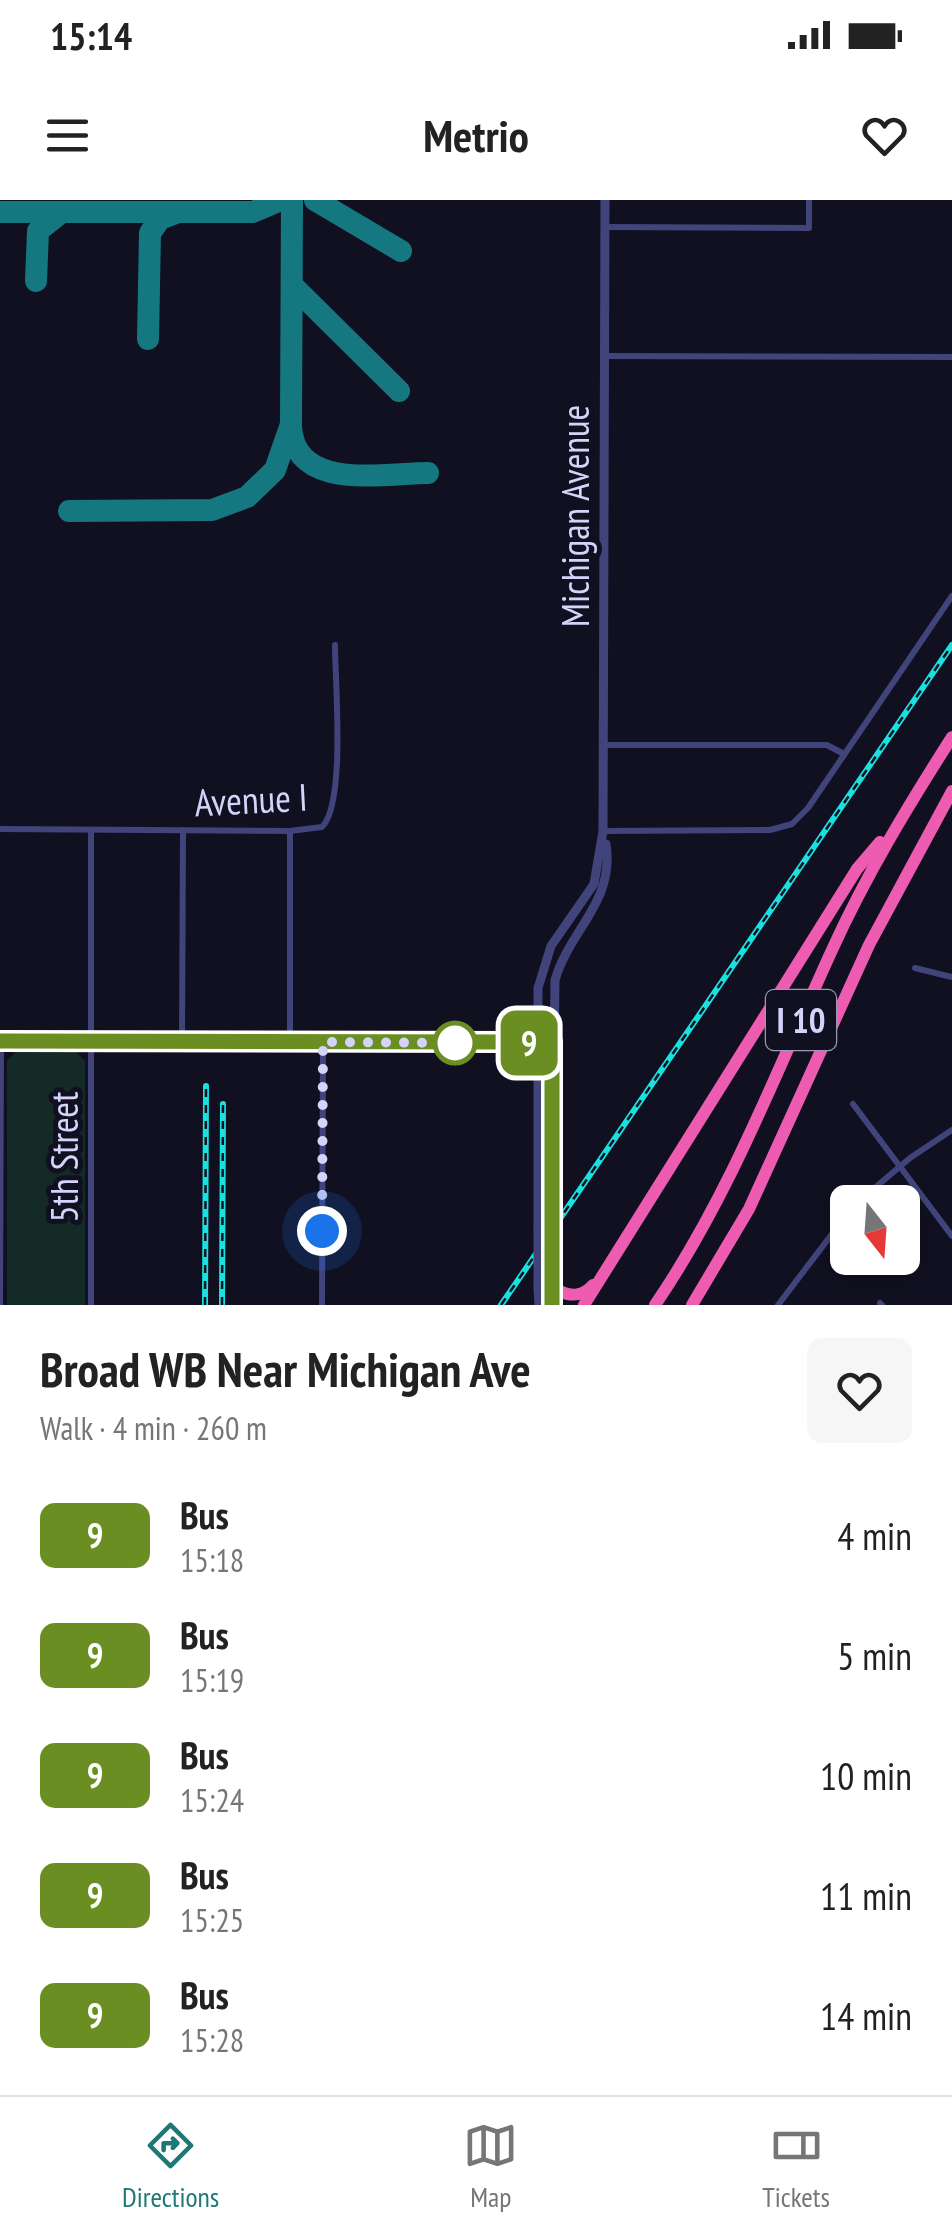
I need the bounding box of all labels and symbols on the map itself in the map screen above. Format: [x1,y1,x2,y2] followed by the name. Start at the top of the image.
[550,405,599,627] street label: Michigan Avenue
[193,772,309,826] street label: Avenue I
[766,990,836,1050] road number: I 10
[496,1010,562,1076] line badge: 9
[434,1022,476,1064] unlabelled marker
[39,1091,88,1223] street label: 5th Street
[830,1185,920,1275] north arrow
[297,1206,347,1256] your location

